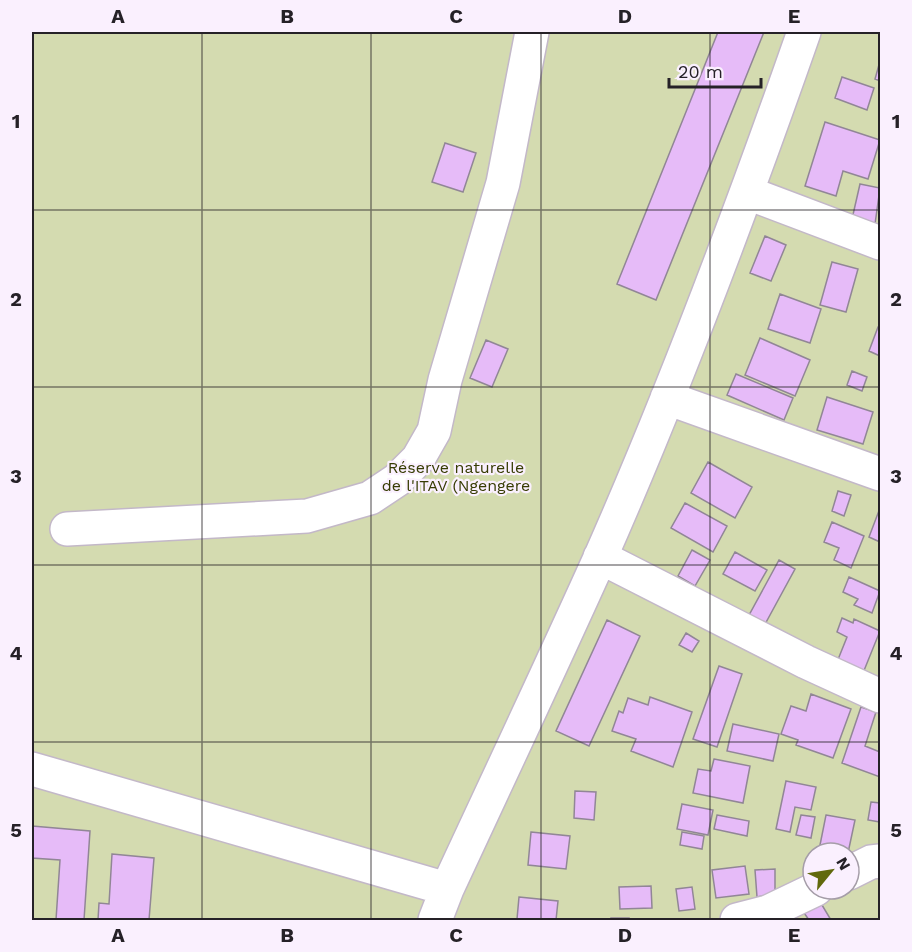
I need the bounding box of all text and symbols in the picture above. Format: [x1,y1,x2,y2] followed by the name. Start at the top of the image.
[111,4,125,28] text: A
[280,4,294,28] text: B
[449,4,463,28] text: C
[618,4,632,28] text: D
[788,4,800,28] text: E
[669,51,760,89] scale bar
[678,61,723,82] text: 20 m
[12,109,20,133] text: 1
[892,109,900,133] text: 1
[10,287,22,311] text: 2
[890,287,902,311] text: 2
[382,458,530,495] park label: Réserve naturelle de l'ITAV (Ngengere
[10,464,22,488] text: 3
[890,464,902,488] text: 3
[10,641,23,665] text: 4
[890,641,903,665] text: 4
[10,818,22,842] text: 5
[890,818,902,842] text: 5
[801,841,861,901] north arrow
[832,854,855,874] text: N
[111,923,125,947] text: A
[280,923,294,947] text: B
[449,923,463,947] text: C
[618,923,632,947] text: D
[788,923,800,947] text: E

